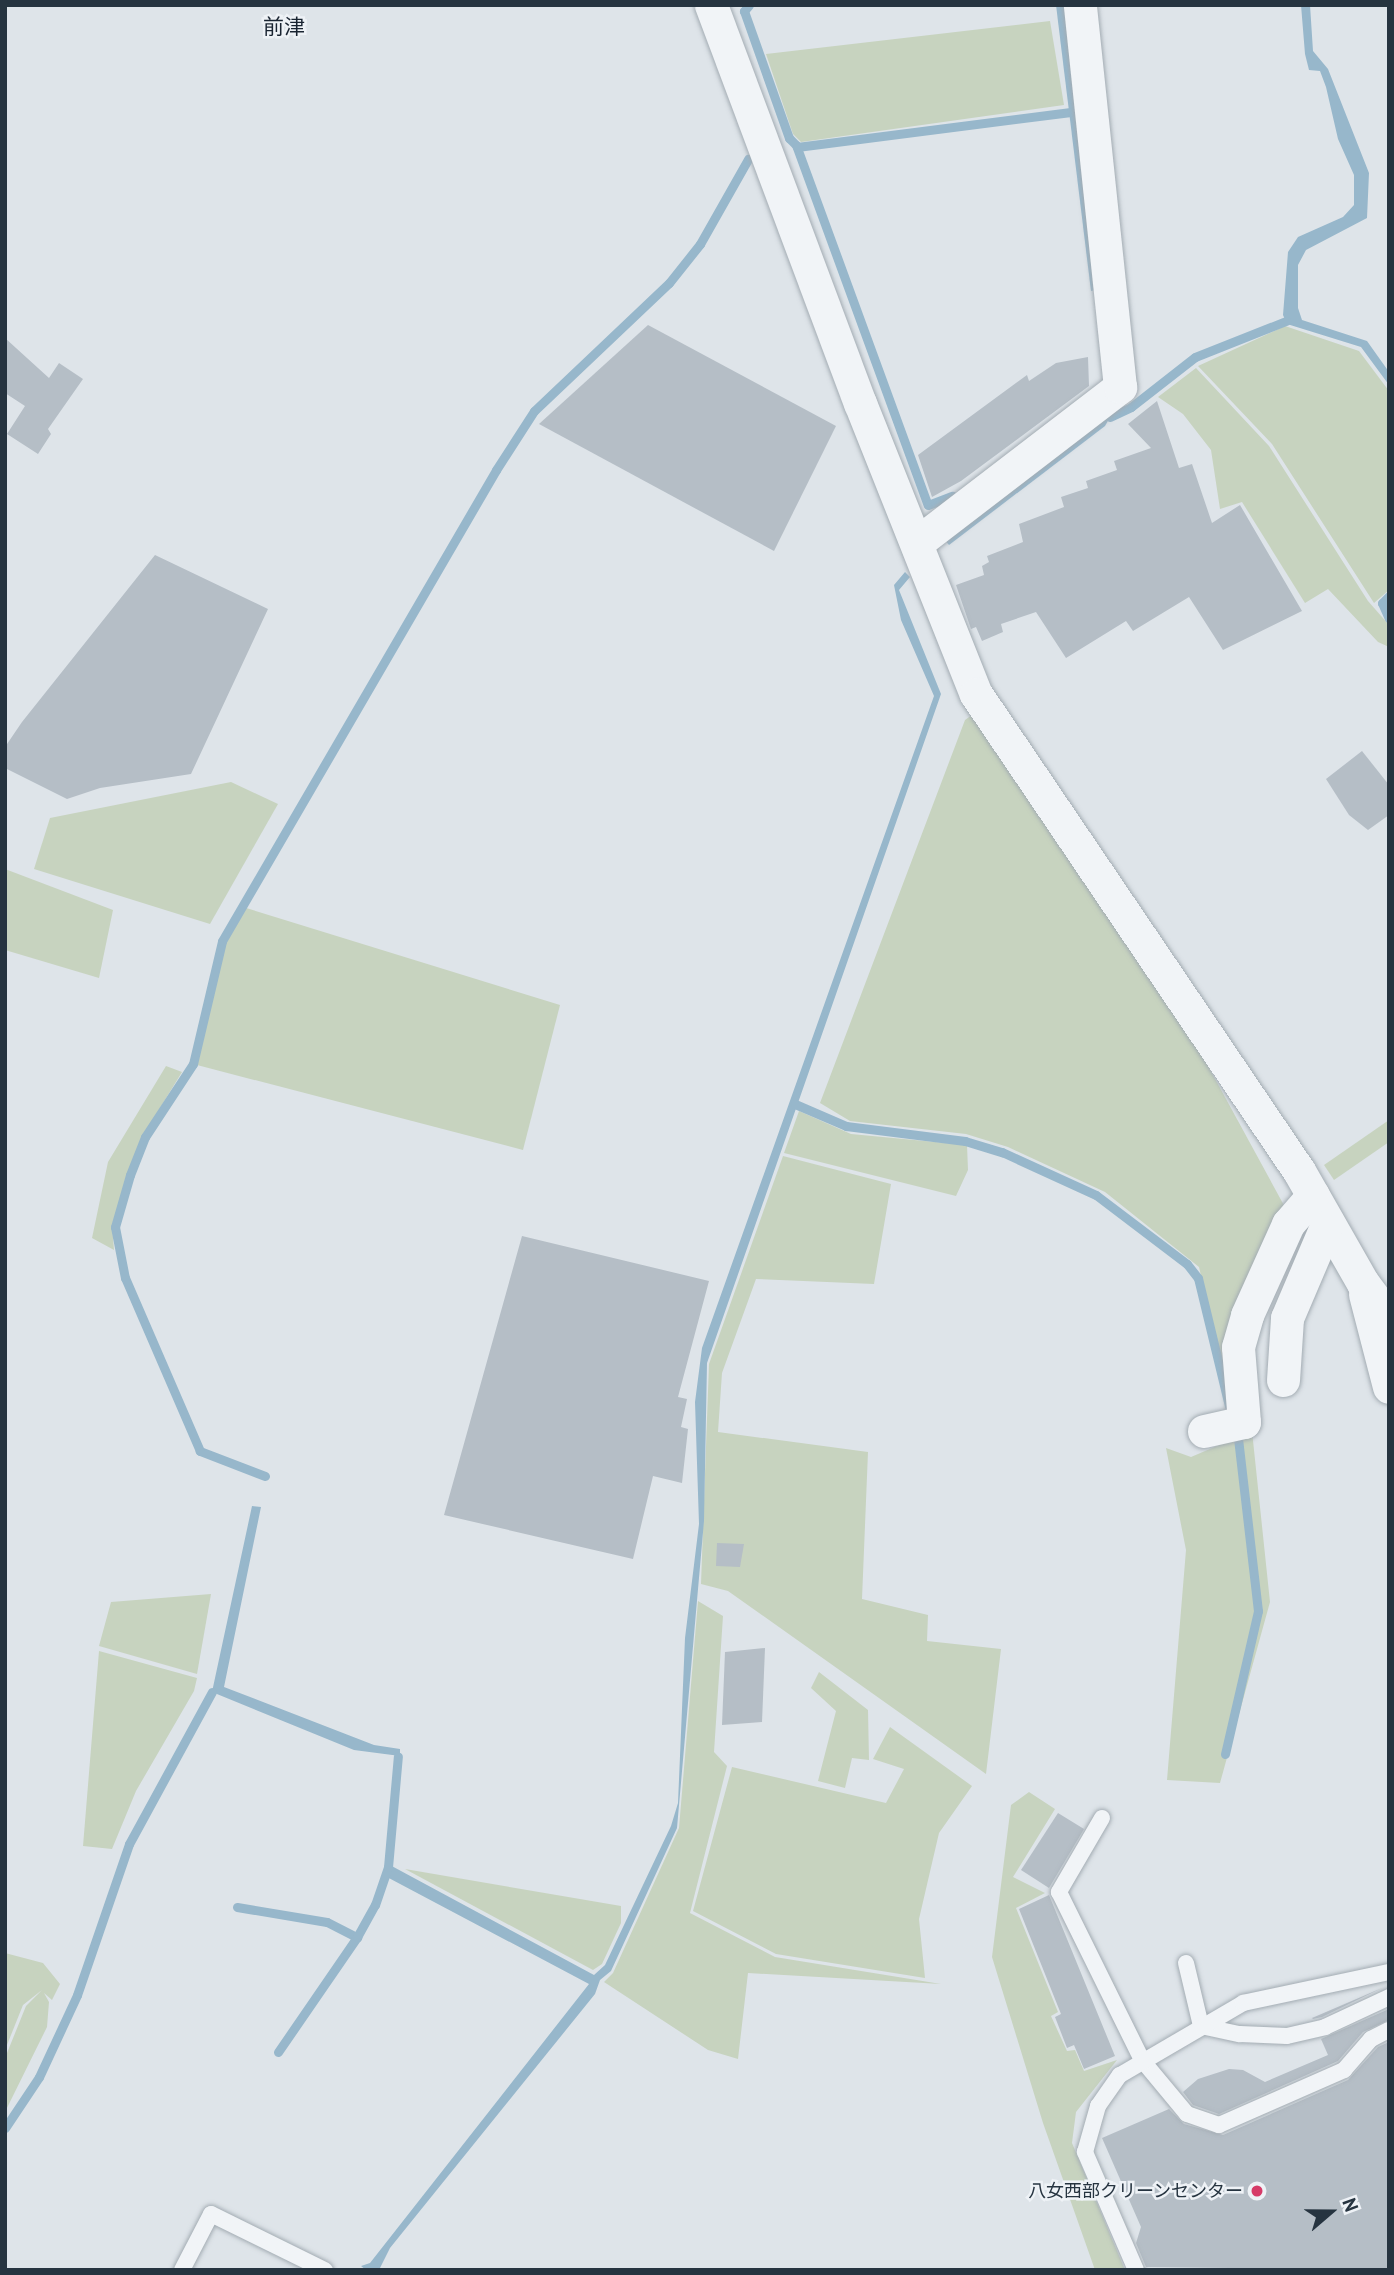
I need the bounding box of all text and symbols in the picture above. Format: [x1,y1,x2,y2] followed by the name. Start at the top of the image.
[263,14,305,40] district label: 前津
[1296,2177,1366,2247] north arrow
[1027,2180,1243,2202] place label: 八女西部クリーンセンター
[1249,2183,1265,2199] marker: 八女西部クリーンセンター
[1337,2195,1364,2215] text: N

